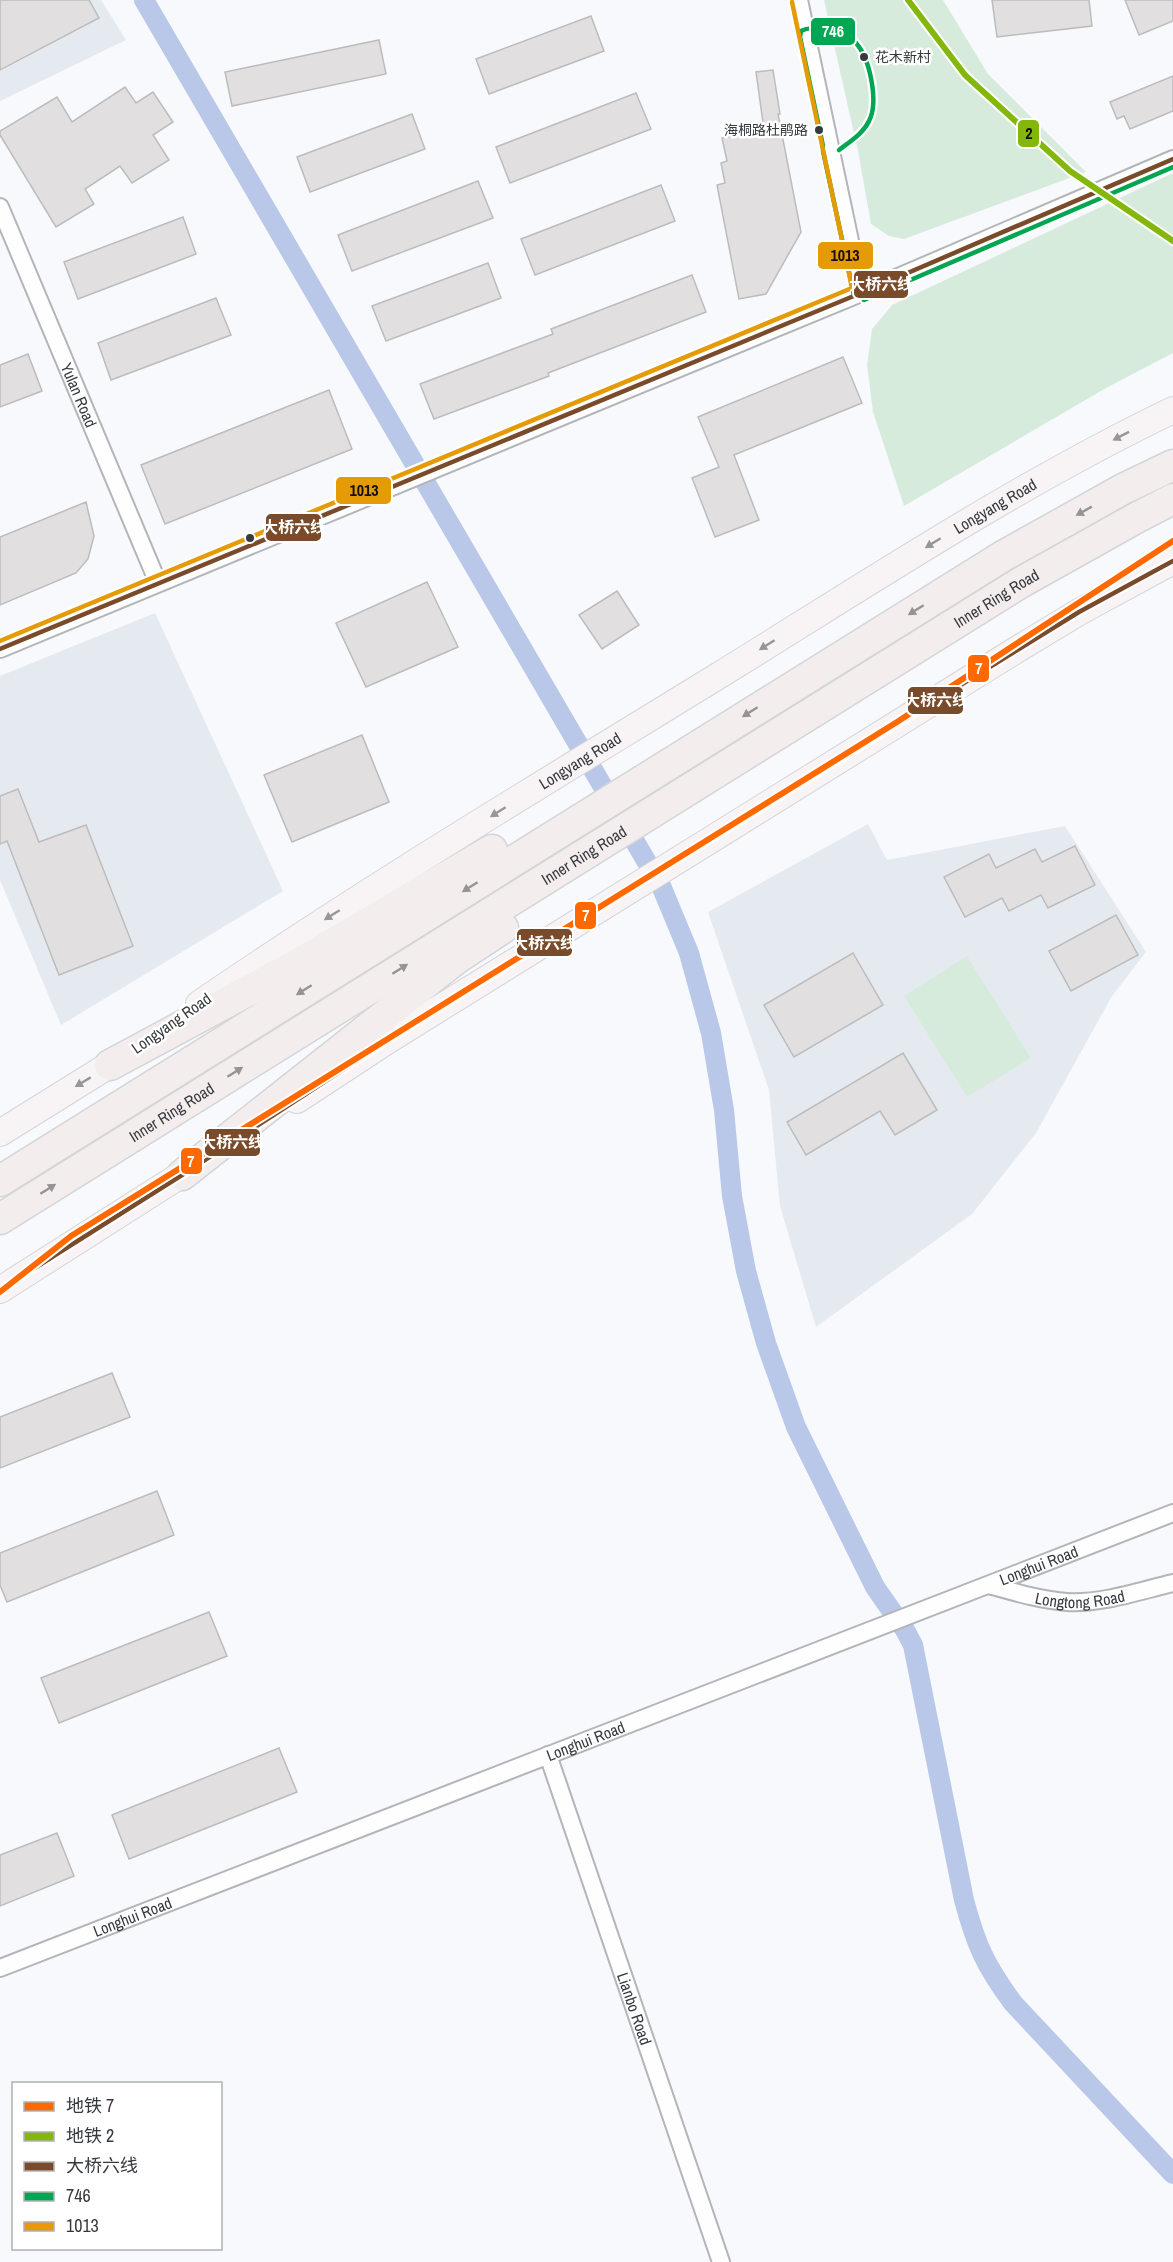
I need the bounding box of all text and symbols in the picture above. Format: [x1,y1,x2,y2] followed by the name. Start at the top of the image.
[810,17,856,46] line badge: 746
[822,20,844,42] text: 746
[875,48,931,66] place label: 花木新村
[858,51,870,63] marker: 花木新村
[1017,119,1040,148] line badge: 2
[724,121,808,139] place label: 海桐路杜鹃路
[1025,122,1033,144] text: 2
[813,124,825,136] marker: 海桐路杜鹃路
[817,241,874,270] line badge: 1013
[830,244,860,266] text: 1013
[853,270,909,299] line badge: 大桥六线
[849,273,913,295] text: 大桥六线
[56,360,102,431] street label: Yulan Road
[1112,431,1129,440] one-way arrow
[949,473,1040,539] street label: Longyang Road
[335,476,392,505] line badge: 1013
[349,479,379,501] text: 1013
[1075,506,1092,516] one-way arrow
[265,513,322,542] line badge: 大桥六线
[262,516,326,538] text: 大桥六线
[244,532,256,544] unlabelled marker
[925,537,941,548] one-way arrow
[950,564,1043,633] street label: Inner Ring Road
[908,604,924,615] one-way arrow
[759,640,775,651] one-way arrow
[967,654,990,683] line badge: 7
[975,657,983,679] text: 7
[907,686,964,715] line badge: 大桥六线
[904,689,968,711] text: 大桥六线
[742,707,758,718] one-way arrow
[535,727,625,794] street label: Longyang Road
[489,807,506,818] one-way arrow
[537,820,631,890] street label: Inner Ring Road
[462,881,478,892] one-way arrow
[574,901,597,930] line badge: 7
[582,904,590,926] text: 7
[324,910,340,921] one-way arrow
[516,928,573,957] line badge: 大桥六线
[512,932,576,954] text: 大桥六线
[392,963,408,974] one-way arrow
[296,985,312,996] one-way arrow
[127,987,215,1059] street label: Longyang Road
[227,1067,243,1078] one-way arrow
[75,1077,91,1088] one-way arrow
[125,1077,218,1147] street label: Inner Ring Road
[204,1128,261,1157] line badge: 大桥六线
[200,1131,264,1153] text: 大桥六线
[180,1147,203,1175] line badge: 7
[187,1150,195,1172] text: 7
[40,1184,56,1195] one-way arrow
[996,1540,1081,1590] street label: Longhui Road
[1033,1585,1127,1613] street label: Longtong Road
[543,1716,628,1766] street label: Longhui Road
[90,1891,175,1942] street label: Longhui Road
[612,1970,657,2048] street label: Lianbo Road
[12,2082,222,2250] legend
[66,2093,114,2118] text: 地铁 7
[66,2123,114,2148] text: 地铁 2
[66,2153,138,2178] text: 大桥六线
[66,2183,91,2208] text: 746
[66,2213,99,2238] text: 1013

